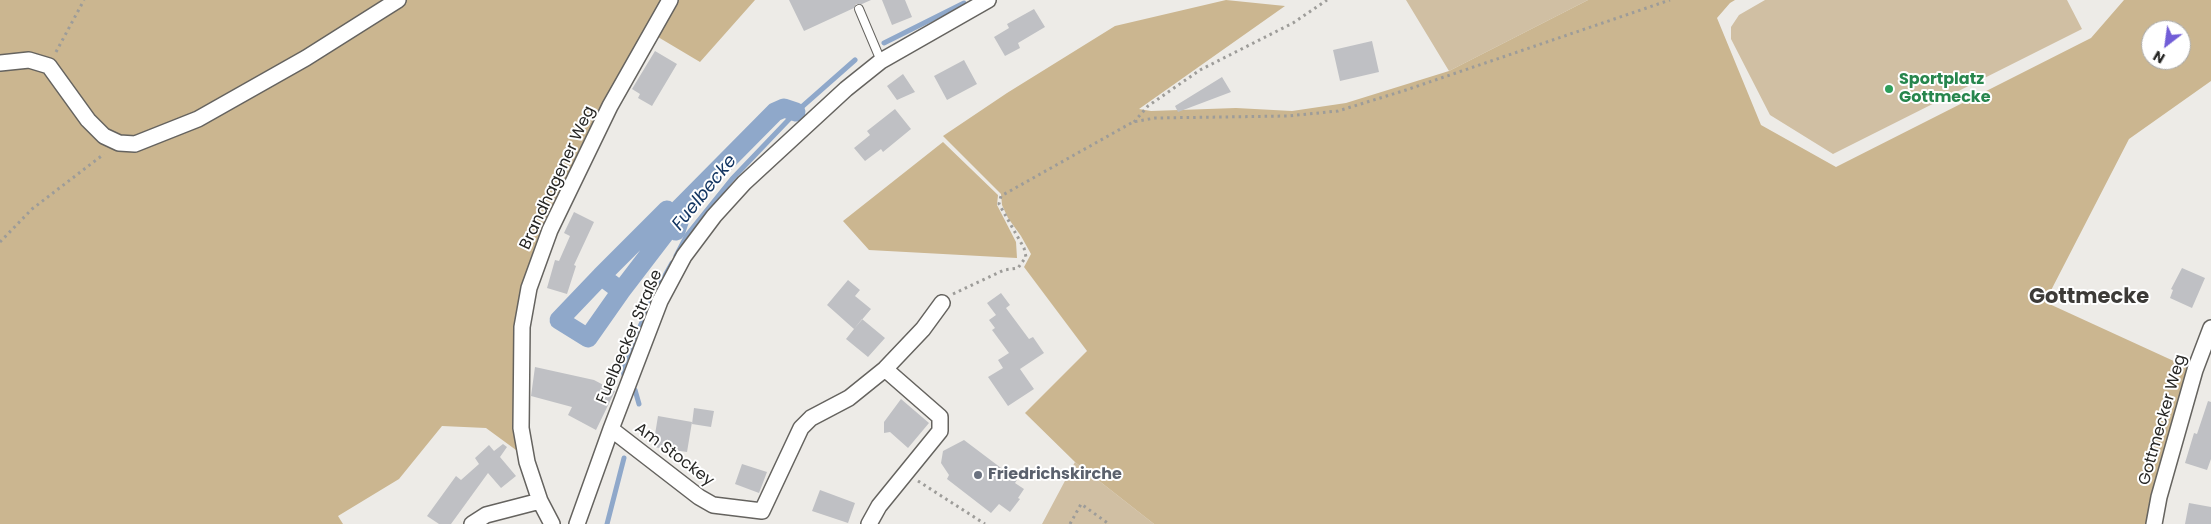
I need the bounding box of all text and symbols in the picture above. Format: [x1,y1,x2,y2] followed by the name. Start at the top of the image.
[2141,20,2191,70] north arrow
[2149,46,2169,68] text: N
[1899,70,1991,108] place label: Sportplatz Gottmecke
[1883,83,1895,95] marker: Sportplatz Gottmecke
[516,103,600,253] street label: Brandhagener Weg
[668,151,742,235] water label: Fuelbecke
[593,267,667,407] street label: Fuelbecker Straße
[2029,285,2149,311] district label: Gottmecke
[2135,352,2191,488] street label: Gottmecker Weg
[631,419,717,491] street label: Am Stockey
[988,465,1122,485] place label: Friedrichskirche
[972,469,984,481] marker: Friedrichskirche

